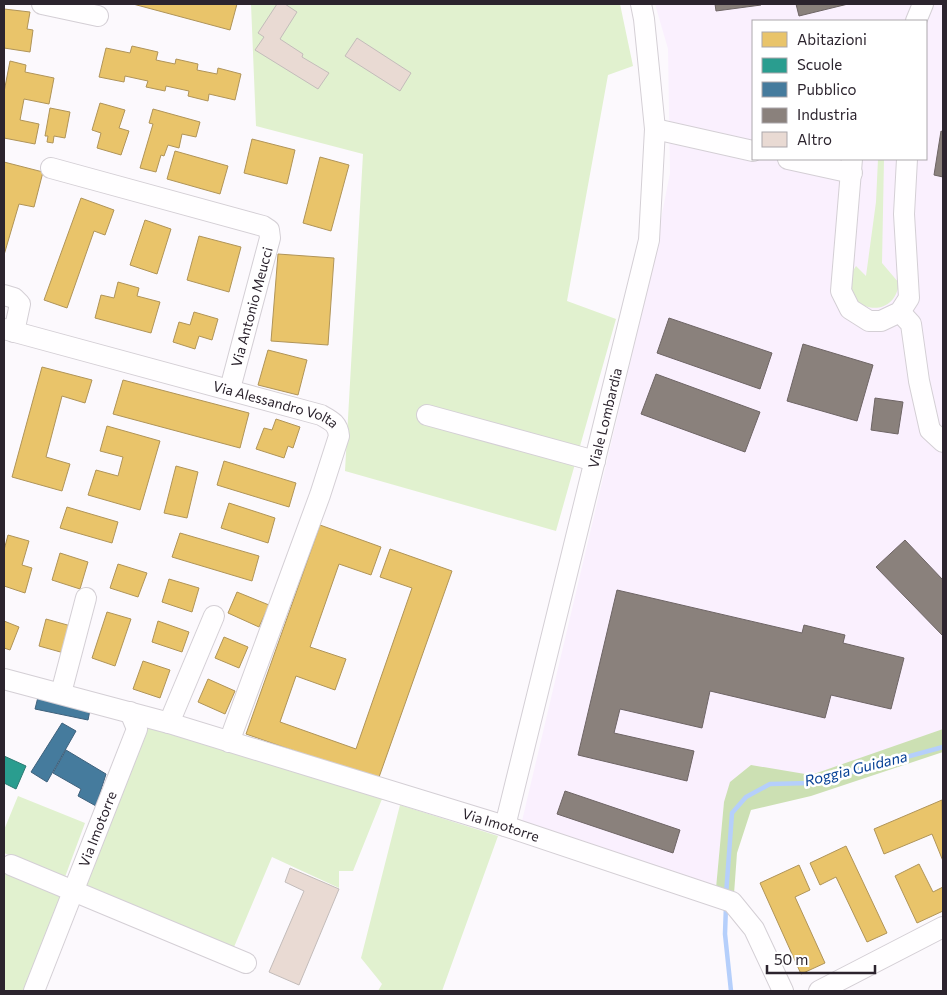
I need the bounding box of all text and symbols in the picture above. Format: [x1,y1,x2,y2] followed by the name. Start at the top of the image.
[752,20,927,160] legend
[797,30,867,48] text: Abitazioni
[797,55,842,73] text: Scuole
[797,80,857,98] text: Pubblico
[797,105,857,123] text: Industria
[797,130,832,148] text: Altro
[227,245,276,369] street label: Via Antonio Meucci
[584,366,625,470] street label: Viale Lombardia
[211,377,342,431] street label: Via Alessandro Volta
[802,746,909,790] water label: Roggia Guidana
[75,789,120,869] street label: Via Imotorre
[460,804,542,845] street label: Via Imotorre
[767,942,874,974] scale bar
[774,950,808,968] text: 50 m

